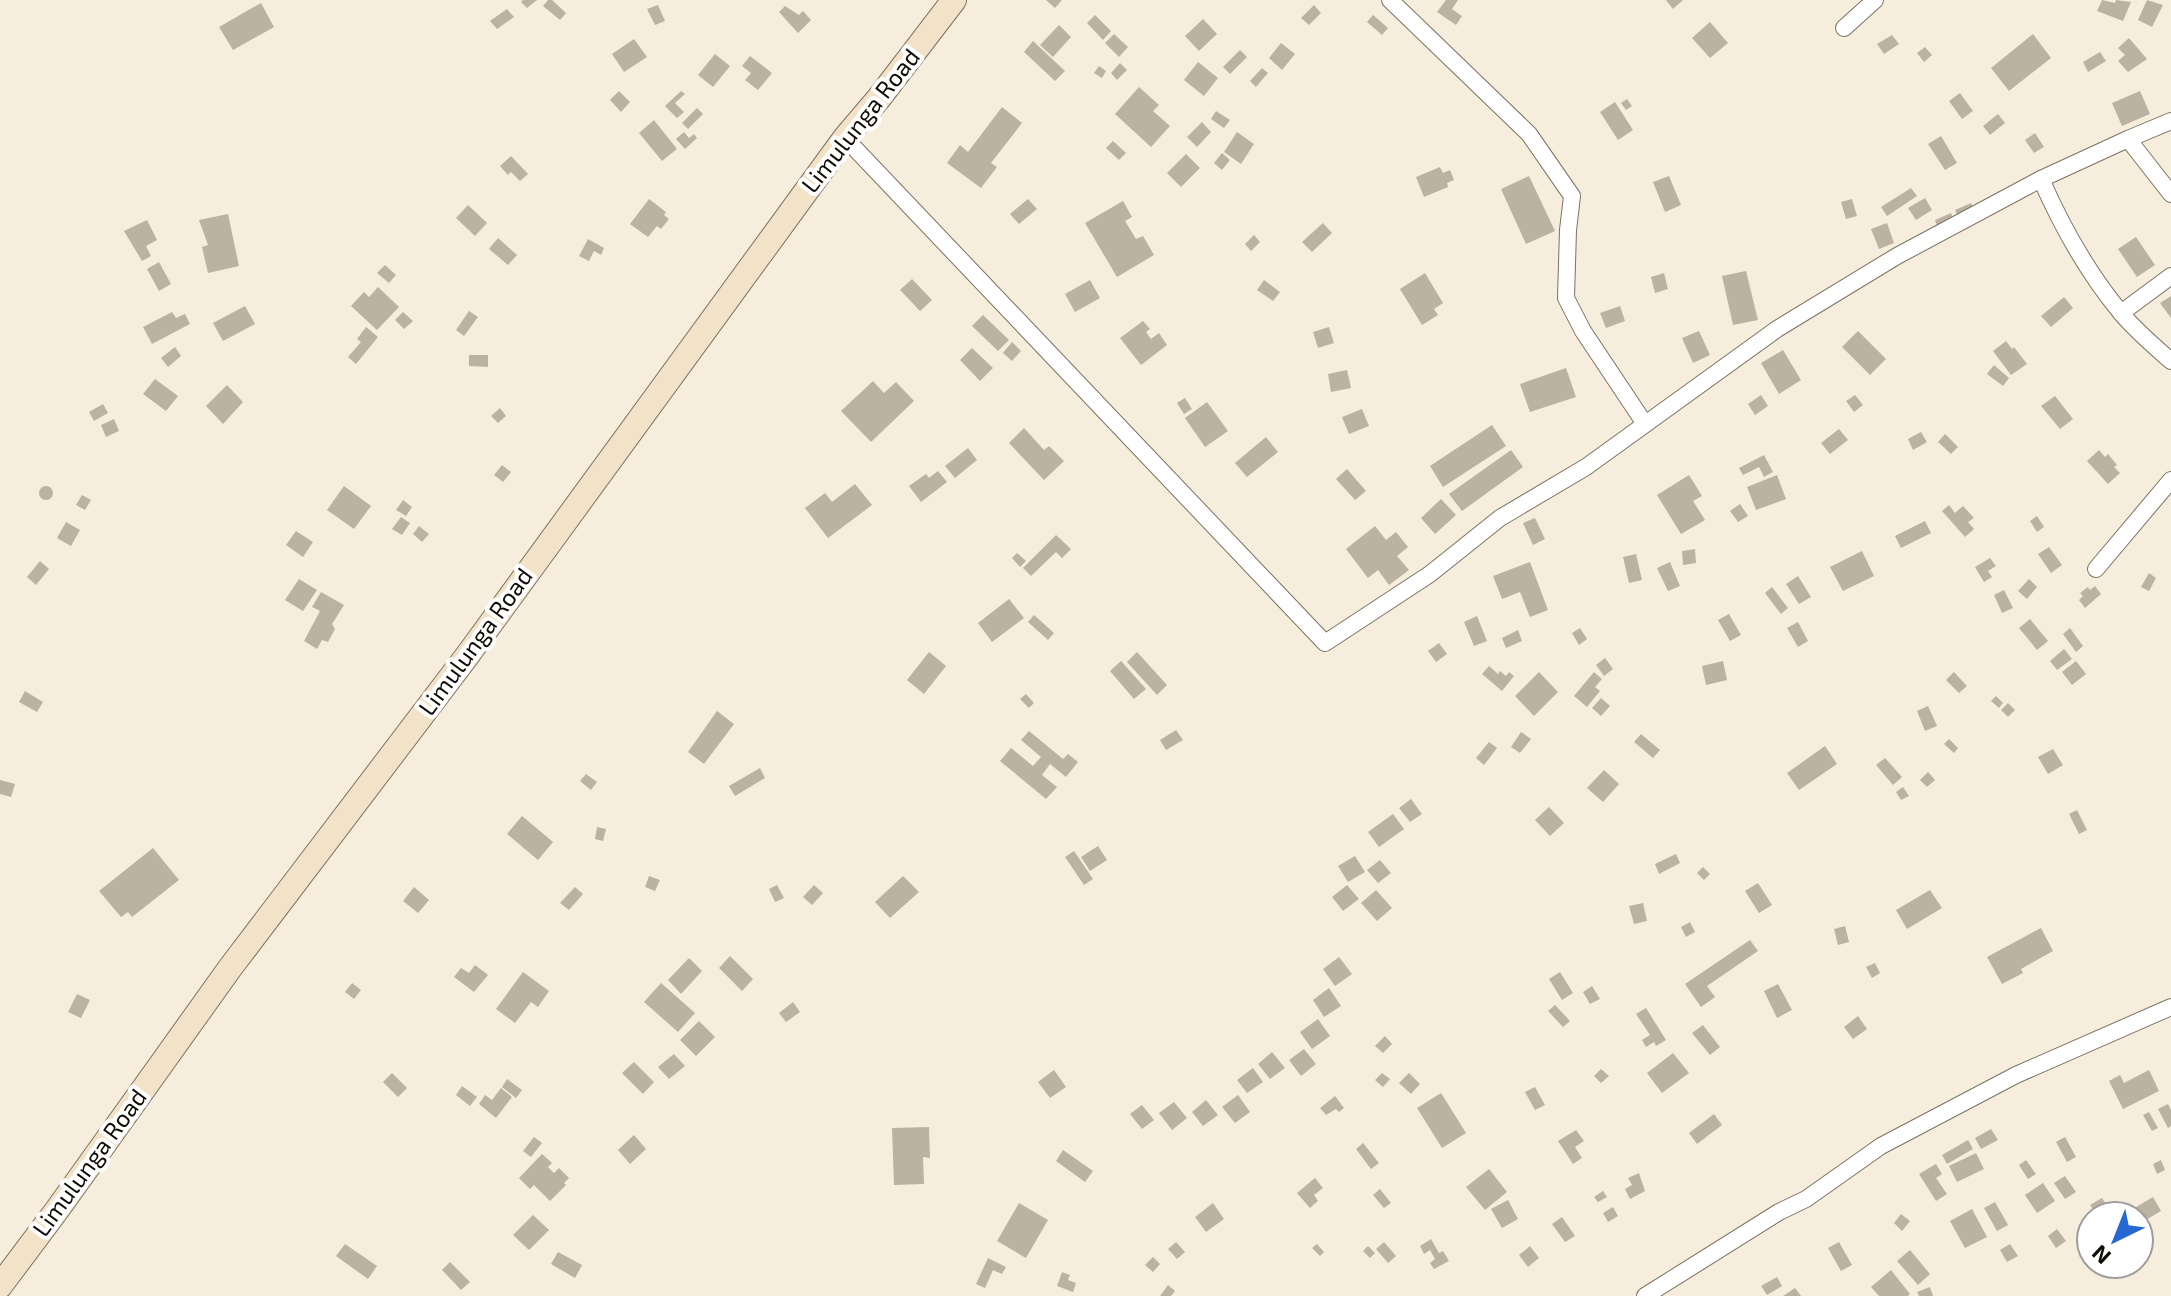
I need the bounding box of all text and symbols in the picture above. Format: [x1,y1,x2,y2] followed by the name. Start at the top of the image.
[795,42,925,198] street label: Limulunga Road
[412,562,538,720] street label: Limulunga Road
[26,1083,152,1241] street label: Limulunga Road
[2075,1200,2155,1280] north arrow
[2086,1240,2115,1270] text: N

